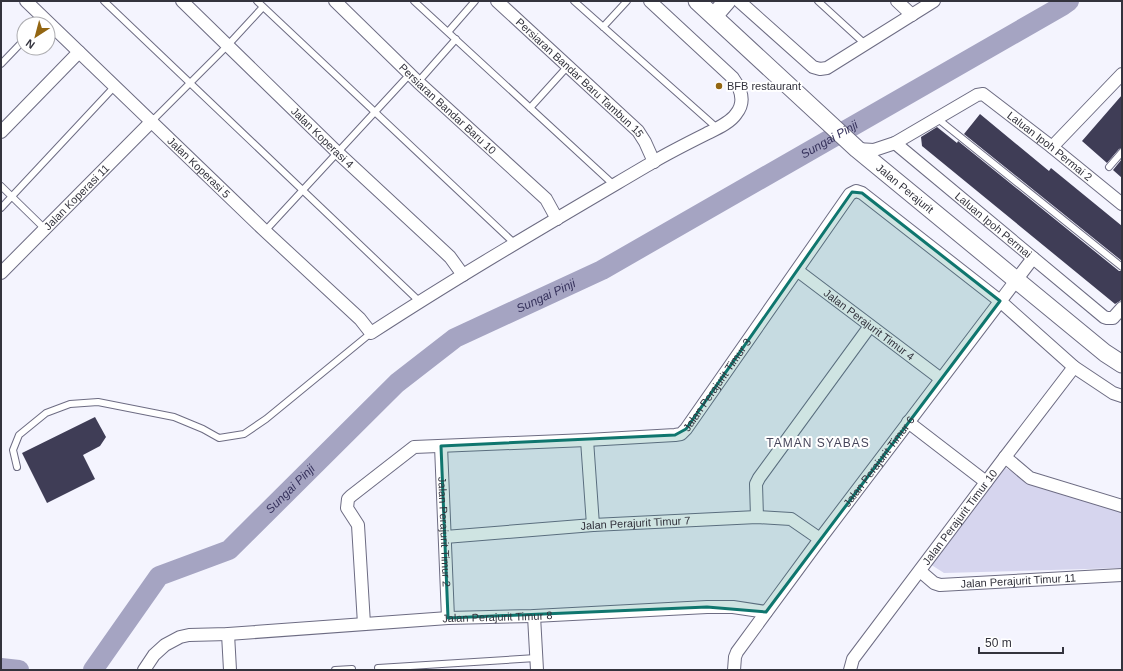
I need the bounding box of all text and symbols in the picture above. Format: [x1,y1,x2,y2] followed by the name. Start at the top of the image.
[16,16,56,56] north arrow
[514,16,646,139] street label: Persiaran Bandar Baru Tambun 15
[23,37,37,51] text: N
[397,61,499,156] street label: Persiaran Bandar Baru 10
[727,80,801,92] place label: BFB restaurant
[714,81,724,91] marker: BFB restaurant
[289,105,356,170] street label: Jalan Koperasi 4
[1005,109,1095,183] street label: Laluan Ipoh Permai 2
[798,117,861,161] water label: Sungai Pinji
[165,135,233,200] street label: Jalan Koperasi 5
[874,161,936,215] street label: Jalan Perajurit
[41,162,111,232] street label: Jalan Koperasi 11
[953,190,1034,260] street label: Laluan Ipoh Permai
[514,276,578,316] water label: Sungai Pinji
[821,287,917,363] street label: Jalan Perajurit Timur 4
[680,336,753,433] street label: Jalan Perajurit Timur 3
[841,414,917,509] street label: Jalan Perajurit Timur 6
[766,436,870,450] district label: TAMAN SYABAS
[263,461,318,516] water label: Sungai Pinji
[920,467,1000,567] street label: Jalan Perajurit Timur 10
[436,477,453,587] street label: Jalan Perajurit Timur 2
[580,514,691,532] street label: Jalan Perajurit Timur 7
[960,572,1076,590] street label: Jalan Perajurit Timur 11
[442,609,553,624] street label: Jalan Perajurit Timur 8
[979,629,1063,655] scale bar
[985,636,1012,650] text: 50 m

